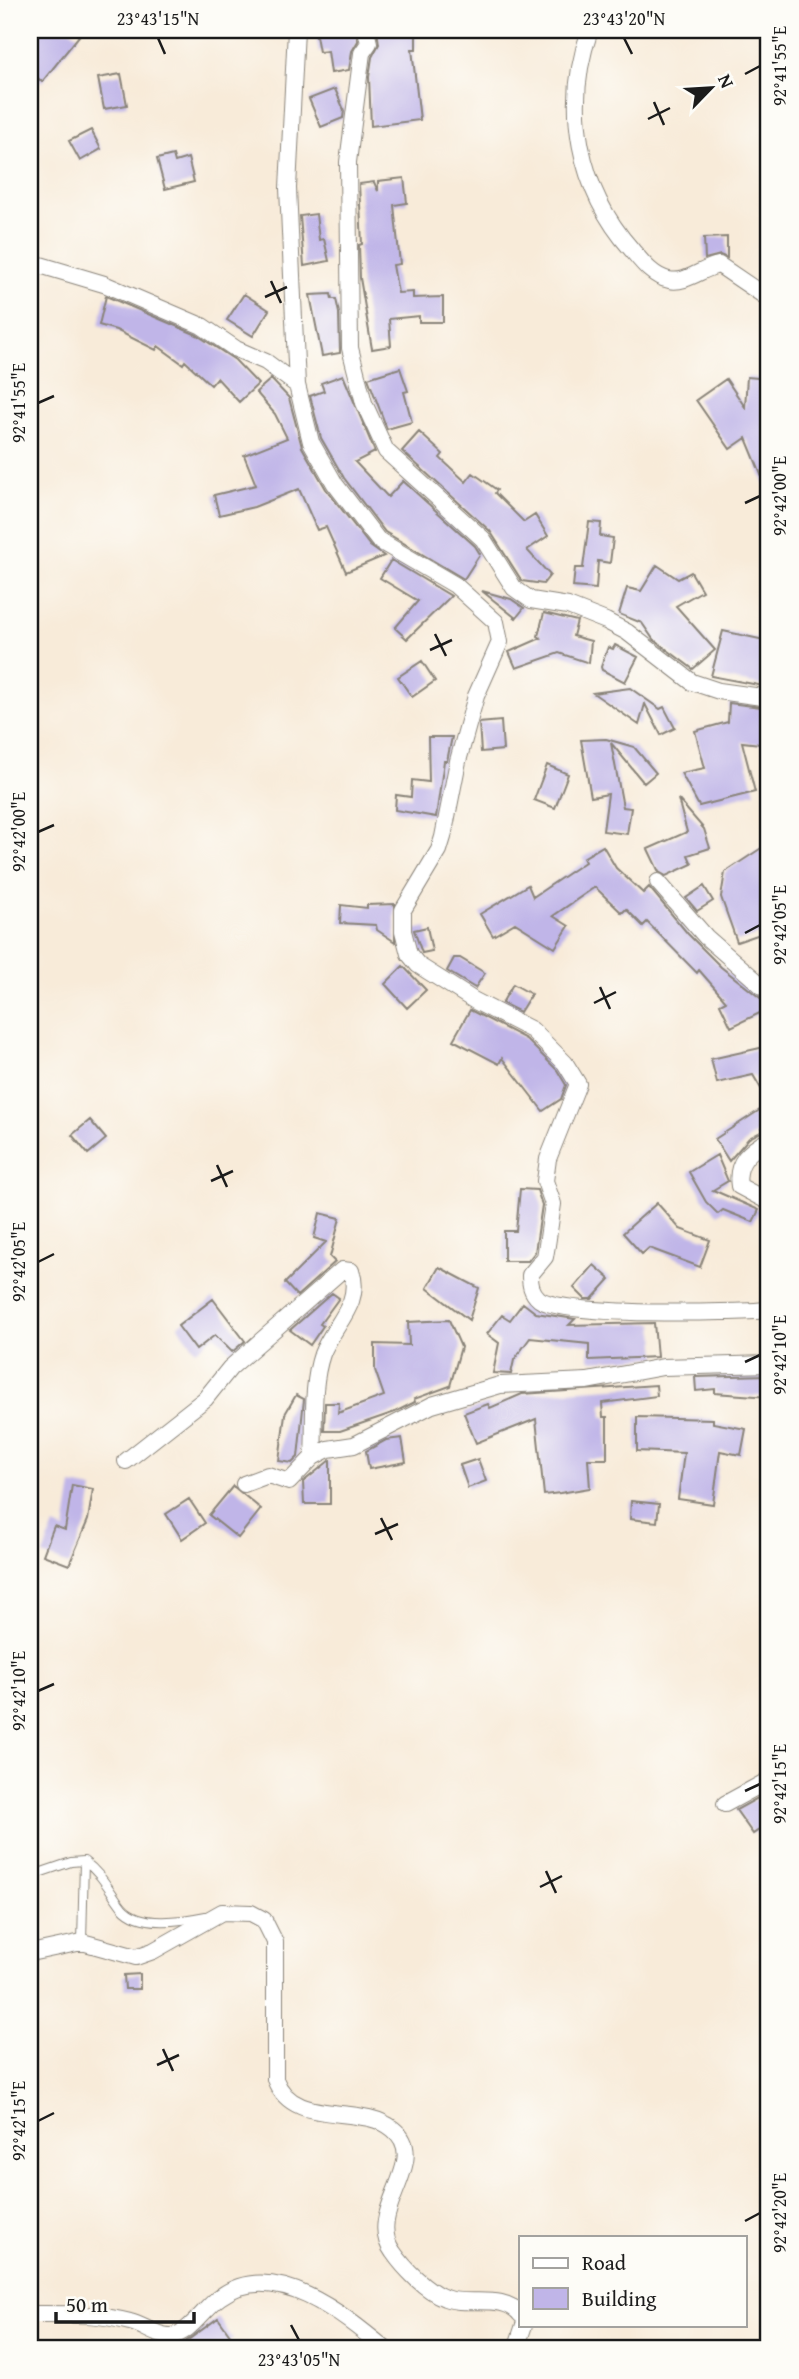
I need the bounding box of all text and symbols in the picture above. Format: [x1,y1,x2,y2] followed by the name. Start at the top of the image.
[117,5,200,32] text: 23°43'15"N
[583,5,666,32] text: 23°43'20"N
[766,26,793,106] text: 92°41'55"E
[676,52,746,122] north arrow
[711,69,742,93] text: N
[5,363,32,443] text: 92°41'55"E
[766,456,793,536] text: 92°42'00"E
[5,792,32,872] text: 92°42'00"E
[766,885,793,965] text: 92°42'05"E
[5,1222,32,1302] text: 92°42'05"E
[766,1315,793,1395] text: 92°42'10"E
[5,1651,32,1731] text: 92°42'10"E
[766,1744,793,1824] text: 92°42'15"E
[5,2081,32,2161] text: 92°42'15"E
[766,2173,793,2253] text: 92°42'20"E
[519,2236,746,2326] legend
[582,2247,627,2278] text: Road
[56,2281,194,2325] scale bar
[582,2283,657,2314] text: Building
[66,2289,108,2320] text: 50 m
[258,2346,341,2373] text: 23°43'05"N

